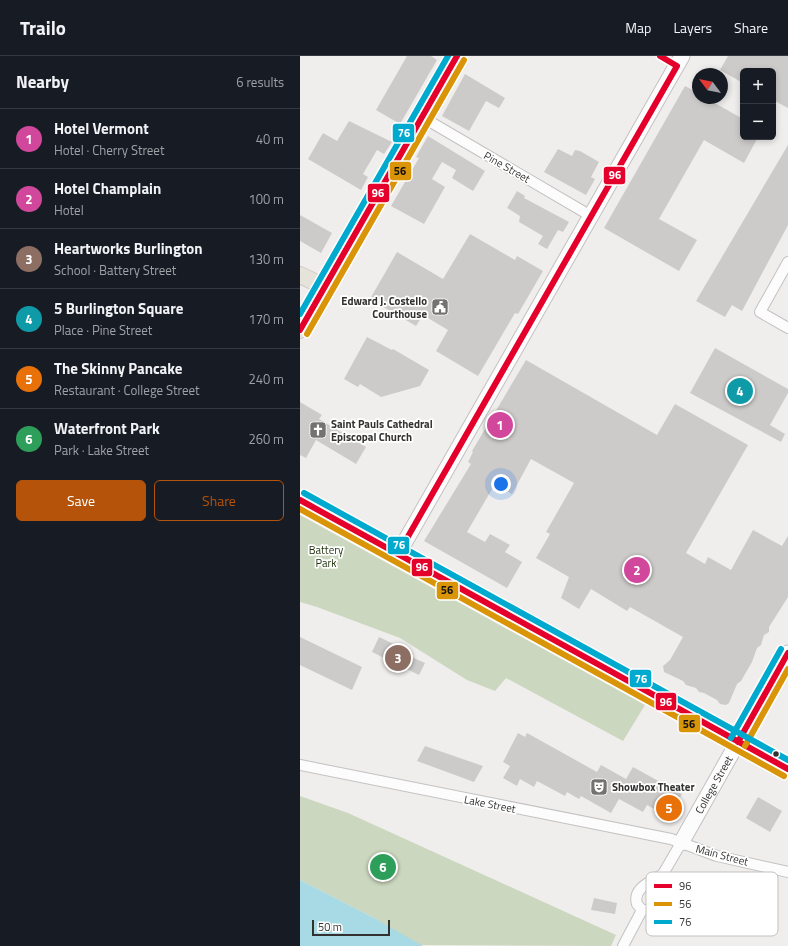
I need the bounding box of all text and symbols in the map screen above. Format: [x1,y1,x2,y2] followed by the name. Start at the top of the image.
[20,13,66,42] text: Trailo
[625,17,651,38] text: Map
[673,17,712,38] text: Layers
[734,17,768,38] text: Share
[692,68,728,104] north arrow
[740,68,776,140] map controls
[740,68,776,104] button: +
[16,69,69,95] text: Nearby
[236,72,284,92] text: 6 results
[740,104,776,140] button: −
[54,117,149,140] text: Hotel Vermont
[392,123,415,143] line badge: 76
[398,125,410,141] text: 76
[25,129,33,149] text: 1
[256,129,284,149] text: 40 m
[54,140,164,160] text: Hotel · Cherry Street
[481,147,533,187] street label: Pine Street
[389,161,412,181] line badge: 56
[394,163,406,179] text: 56
[603,166,626,185] line badge: 96
[609,167,621,183] text: 96
[54,177,161,200] text: Hotel Champlain
[367,183,390,203] line badge: 96
[372,185,384,201] text: 96
[25,189,33,209] text: 2
[248,189,284,209] text: 100 m
[54,200,84,220] text: Hotel
[54,237,203,260] text: Heartworks Burlington
[25,249,33,269] text: 3
[248,249,284,269] text: 130 m
[54,260,176,280] text: School · Battery Street
[341,293,427,322] place label: Edward J. Costello Courthouse
[54,297,183,320] text: 5 Burlington Square
[430,297,450,317] public building icon: Edward J. Costello Courthouse
[25,309,33,329] text: 4
[248,309,284,329] text: 170 m
[54,320,152,340] text: Place · Pine Street
[54,357,183,380] text: The Skinny Pancake
[25,369,33,389] text: 5
[248,369,284,389] text: 240 m
[727,376,753,406] pin: 4
[54,380,200,400] text: Restaurant · College Street
[487,410,513,440] pin: 1
[331,416,433,445] place label: Saint Pauls Cathedral Episcopal Church
[54,417,160,440] text: Waterfront Park
[308,420,328,440] church icon: Saint Pauls Cathedral Episcopal Church
[25,429,33,449] text: 6
[248,429,284,449] text: 260 m
[54,440,149,460] text: Park · Lake Street
[491,474,511,494] your location
[16,480,146,521] button: Save
[154,480,284,521] button: Share
[387,536,410,555] line badge: 76
[393,537,405,553] text: 76
[309,542,344,571] park label: Battery Park
[624,555,650,585] pin: 2
[411,558,433,577] line badge: 96
[416,559,428,575] text: 96
[436,581,459,600] line badge: 56
[441,582,453,598] text: 56
[385,643,411,673] pin: 3
[629,669,652,688] line badge: 76
[635,671,647,687] text: 76
[655,692,677,711] line badge: 96
[660,694,672,710] text: 96
[678,714,701,733] line badge: 56
[683,716,695,732] text: 56
[771,749,781,759] unlabelled marker
[691,753,737,817] street label: College Street
[589,777,609,797] theatre icon: Showbox Theater
[612,779,695,795] place label: Showbox Theater
[463,791,517,817] street label: Lake Street
[656,793,682,823] pin: 5
[694,840,750,870] street label: Main Street
[370,852,396,882] pin: 6
[646,872,778,936] legend
[679,878,691,894] text: 96
[679,896,691,912] text: 56
[679,914,691,930] text: 76
[312,918,390,937] scale bar
[318,919,342,935] text: 50 m

